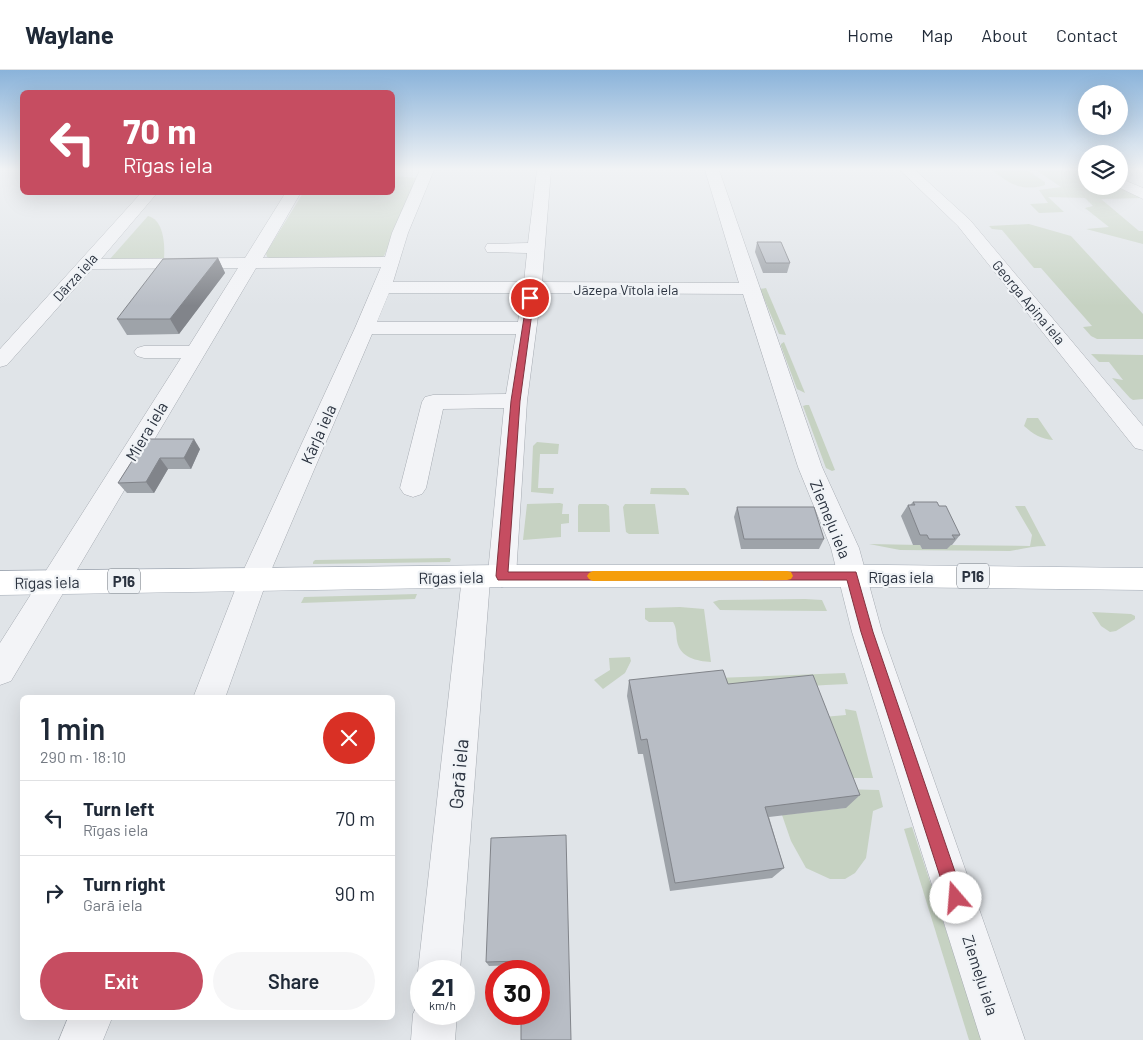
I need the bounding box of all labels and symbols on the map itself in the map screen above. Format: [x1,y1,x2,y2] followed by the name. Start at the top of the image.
[49,250,101,304] street label: Dārza iela
[989,256,1069,348] street label: Georga Apiņa iela
[509,277,551,319] pin
[574,281,678,298] street label: Jāzepa Vītola iela
[121,398,171,464] street label: Miera iela
[296,401,340,467] street label: Kārļa iela
[807,477,855,561] street label: Ziemeļu iela
[957,564,989,588] road number: P16
[418,567,484,587] street label: Rīgas iela
[868,567,934,586] street label: Rīgas iela
[108,568,140,594] road number: P16
[14,572,80,592] street label: Rīgas iela
[443,738,473,810] street label: Garā iela
[929,871,981,923] position arrow
[959,933,1003,1017] street label: Ziemeļu iela
[485,960,550,1025] speed limit sign: 30

